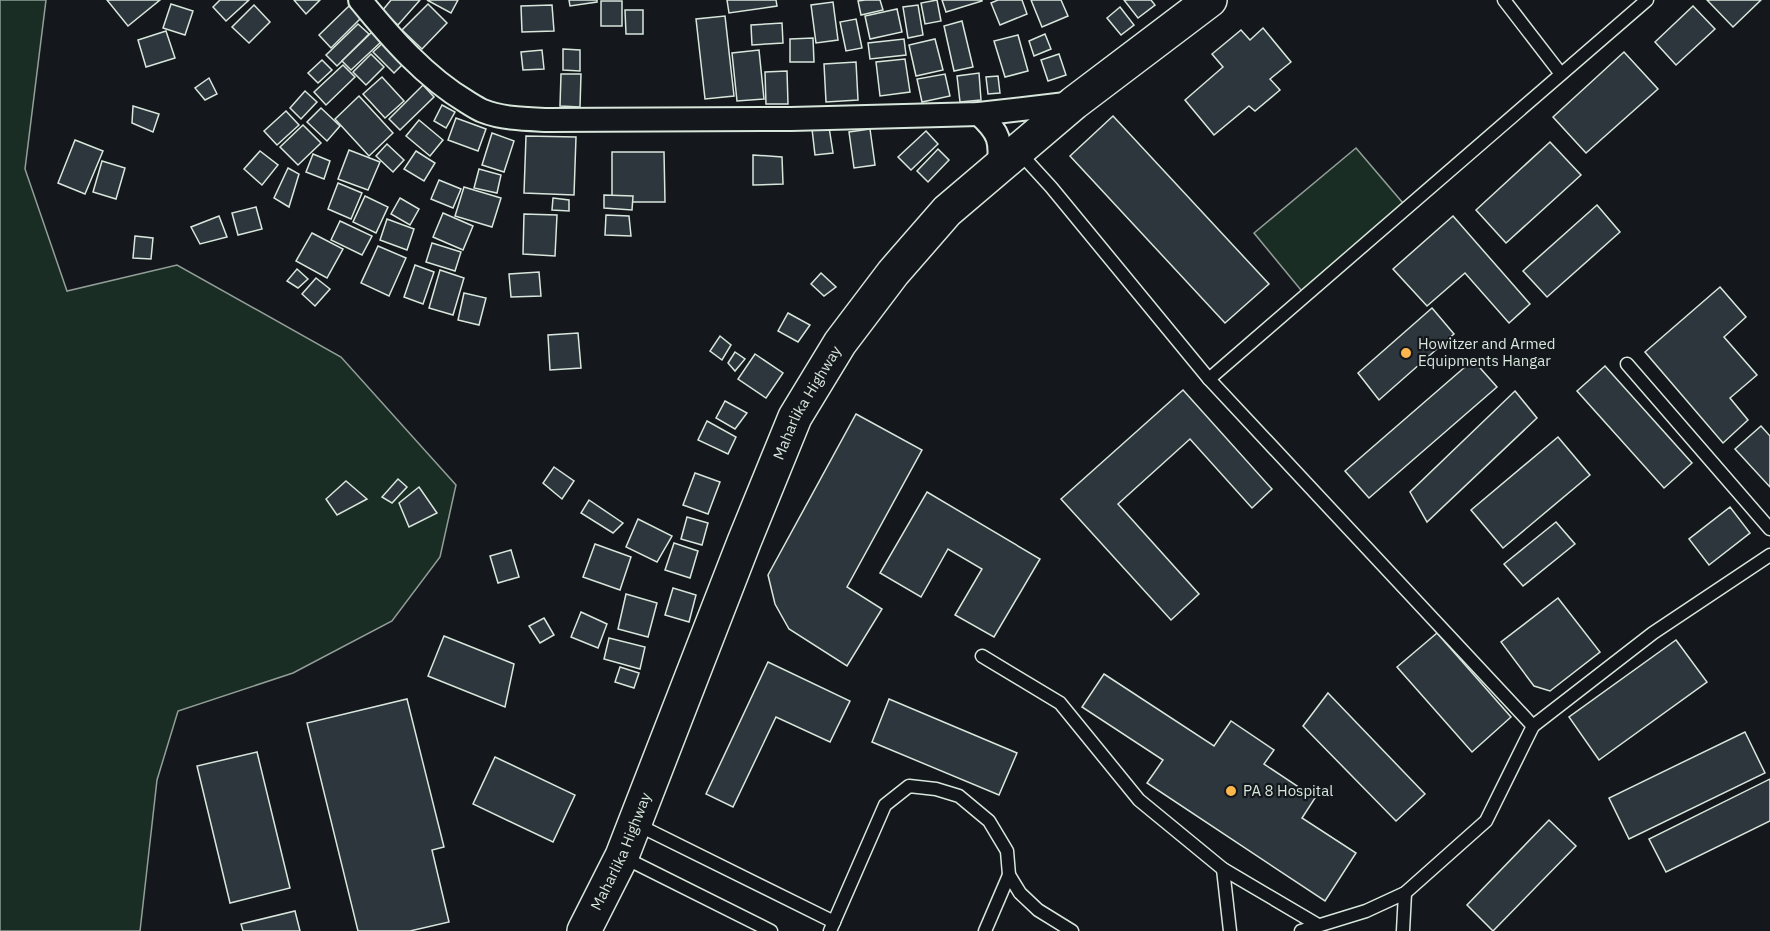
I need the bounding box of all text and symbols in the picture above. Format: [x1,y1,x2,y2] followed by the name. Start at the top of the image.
[1418,334,1555,370] place label: Howitzer and Armed Equipments Hangar
[769,342,845,463] street label: Maharlika Highway
[1399,346,1413,360] marker: Howitzer and Armed Equipments Hangar
[1243,781,1333,800] place label: PA 8 Hospital
[1224,784,1238,798] marker: PA 8 Hospital
[586,789,655,913] street label: Maharlika Highway

